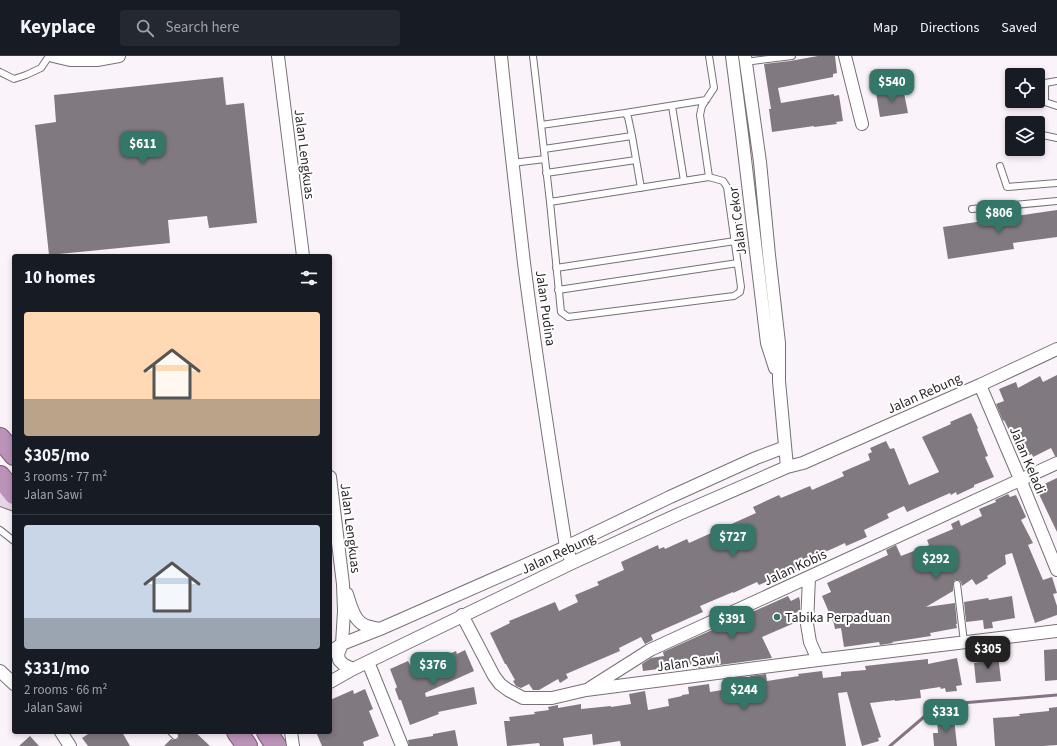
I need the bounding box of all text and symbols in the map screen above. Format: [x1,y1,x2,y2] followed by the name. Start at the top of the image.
[120,10,400,46] search box
[20,14,96,41] text: Keyplace
[134,17,156,39] icon: search
[166,17,240,38] text: Search here
[873,18,898,38] text: Map
[920,18,979,38] text: Directions
[1001,18,1037,38] text: Saved
[1005,68,1045,156] map controls
[1005,68,1045,108] button: locate
[868,69,916,103] pin: $540
[878,73,906,91] text: $540
[289,108,319,200] street label: Jalan Lengkuas
[1005,116,1045,156] button: layers
[119,131,167,165] pin: $611
[129,135,157,153] text: $611
[724,185,752,256] street label: Jalan Cekor
[975,200,1023,234] pin: $806
[985,204,1013,222] text: $806
[24,266,95,290] text: 10 homes
[298,267,320,289] icon: filters
[530,269,560,347] street label: Jalan Pudina
[136,338,208,410] icon: home
[884,369,965,419] street label: Jalan Rebung
[1004,424,1050,497] street label: Jalan Keladi
[24,444,90,468] text: $305/mo
[24,468,107,486] text: 3 rooms · 77 m²
[335,482,365,574] street label: Jalan Lengkuas
[24,486,82,504] text: Jalan Sawi
[709,524,757,558] pin: $727
[518,528,599,580] street label: Jalan Rebung
[719,528,747,546] text: $727
[761,545,830,591] street label: Jalan Kobis
[912,546,960,580] pin: $292
[922,550,950,568] text: $292
[136,551,208,623] icon: home
[708,606,756,640] pin: $391
[785,608,891,628] place label: Tabika Perpaduan
[718,610,746,628] text: $391
[772,612,782,622] marker: Tabika Perpaduan
[964,636,1012,670] pin: $305
[974,640,1002,658] text: $305
[656,649,721,677] street label: Jalan Sawi
[409,652,457,686] pin: $376
[419,656,447,674] text: $376
[24,657,90,681] text: $331/mo
[720,677,768,711] pin: $244
[24,681,107,699] text: 2 rooms · 66 m²
[730,681,758,699] text: $244
[24,699,82,717] text: Jalan Sawi
[922,699,970,733] pin: $331
[932,703,960,721] text: $331

